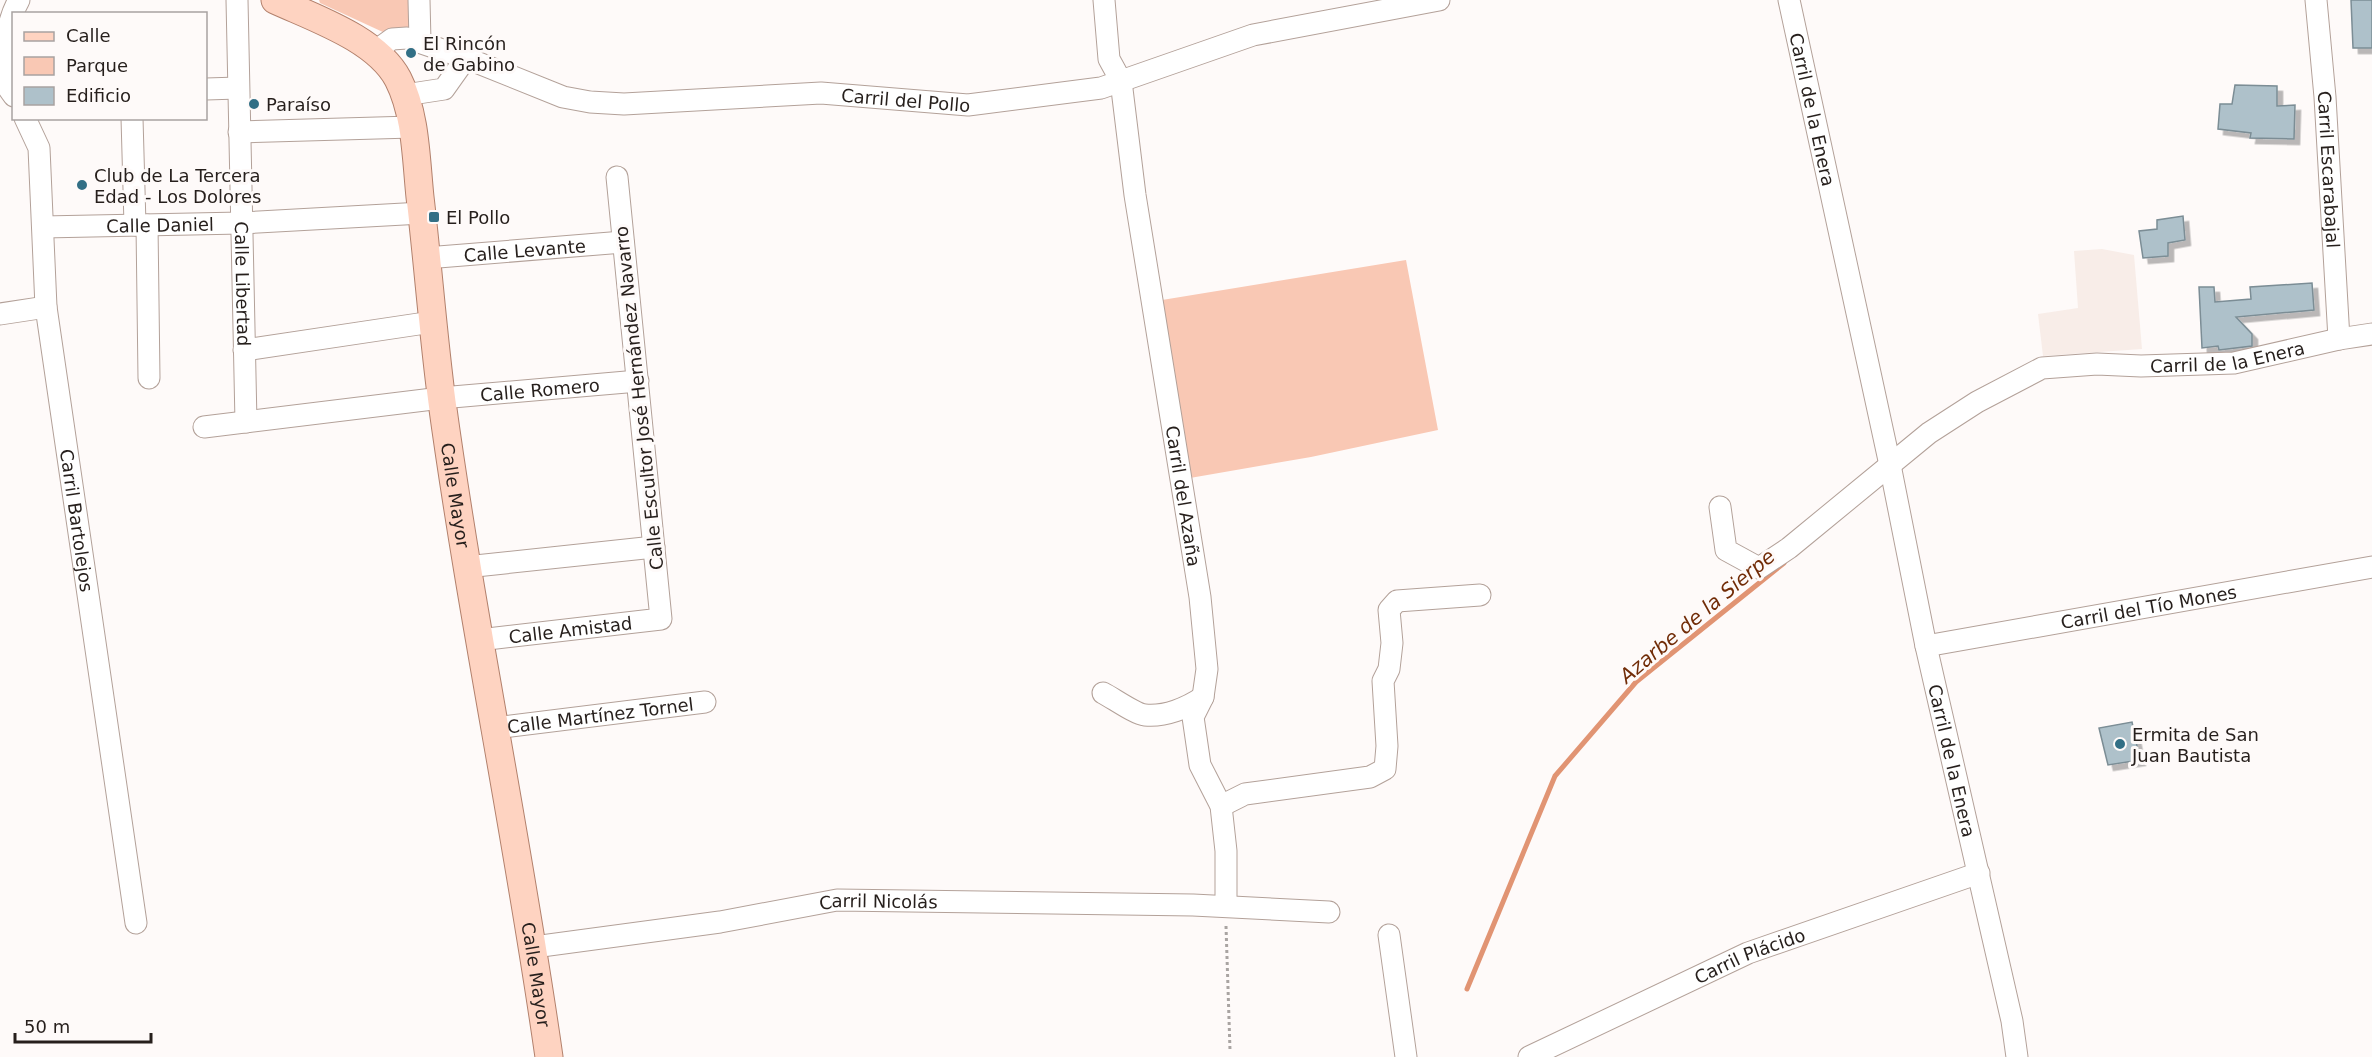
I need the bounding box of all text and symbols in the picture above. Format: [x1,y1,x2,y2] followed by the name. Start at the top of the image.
[12,12,207,120] legend
[66,25,111,46] text: Calle
[1786,31,1840,188] street label: Carril de la Enera
[423,33,515,75] place label: El Rincón de Gabino
[404,46,418,60] marker: El Rincón de Gabino
[66,55,128,76] text: Parque
[840,84,971,116] street label: Carril del Pollo
[66,85,131,106] text: Edificio
[2314,90,2344,249] street label: Carril Escarabajal
[266,94,331,115] place label: Paraíso
[247,97,261,111] marker: Paraíso
[94,165,261,207] place label: Club de La Tercera Edad - Los Dolores
[75,178,89,192] marker: Club de La Tercera Edad - Los Dolores
[446,207,510,228] place label: El Pollo
[427,210,441,224] marker: El Pollo
[106,213,214,236] street label: Calle Daniel
[231,221,255,347] street label: Calle Libertad
[610,225,668,571] street label: Calle Escultor José Hernández Navarro
[463,235,587,265] street label: Calle Levante
[2150,337,2307,376] street label: Carril de la Enera
[479,374,600,405] street label: Calle Romero
[1162,424,1205,568] street label: Carril del Azaña
[437,441,474,550] street label: Calle Mayor
[56,448,98,593] street label: Carril Bartolejos
[1613,544,1780,689] water label: Azarbe de la Sierpe
[2059,581,2238,632] street label: Carril del Tío Mones
[507,612,633,647] street label: Calle Amistad
[1925,682,1980,839] street label: Carril de la Enera
[506,693,695,737] street label: Calle Martínez Tornel
[2131,724,2259,766] place label: Ermita de San Juan Bautista
[2113,737,2127,751] marker: Ermita de San Juan Bautista
[817,889,938,914] street label: Carril Nicolás
[518,920,555,1029] street label: Calle Mayor
[1691,924,1808,988] street label: Carril Plácido
[15,1006,152,1044] scale bar
[24,1016,70,1037] text: 50 m

